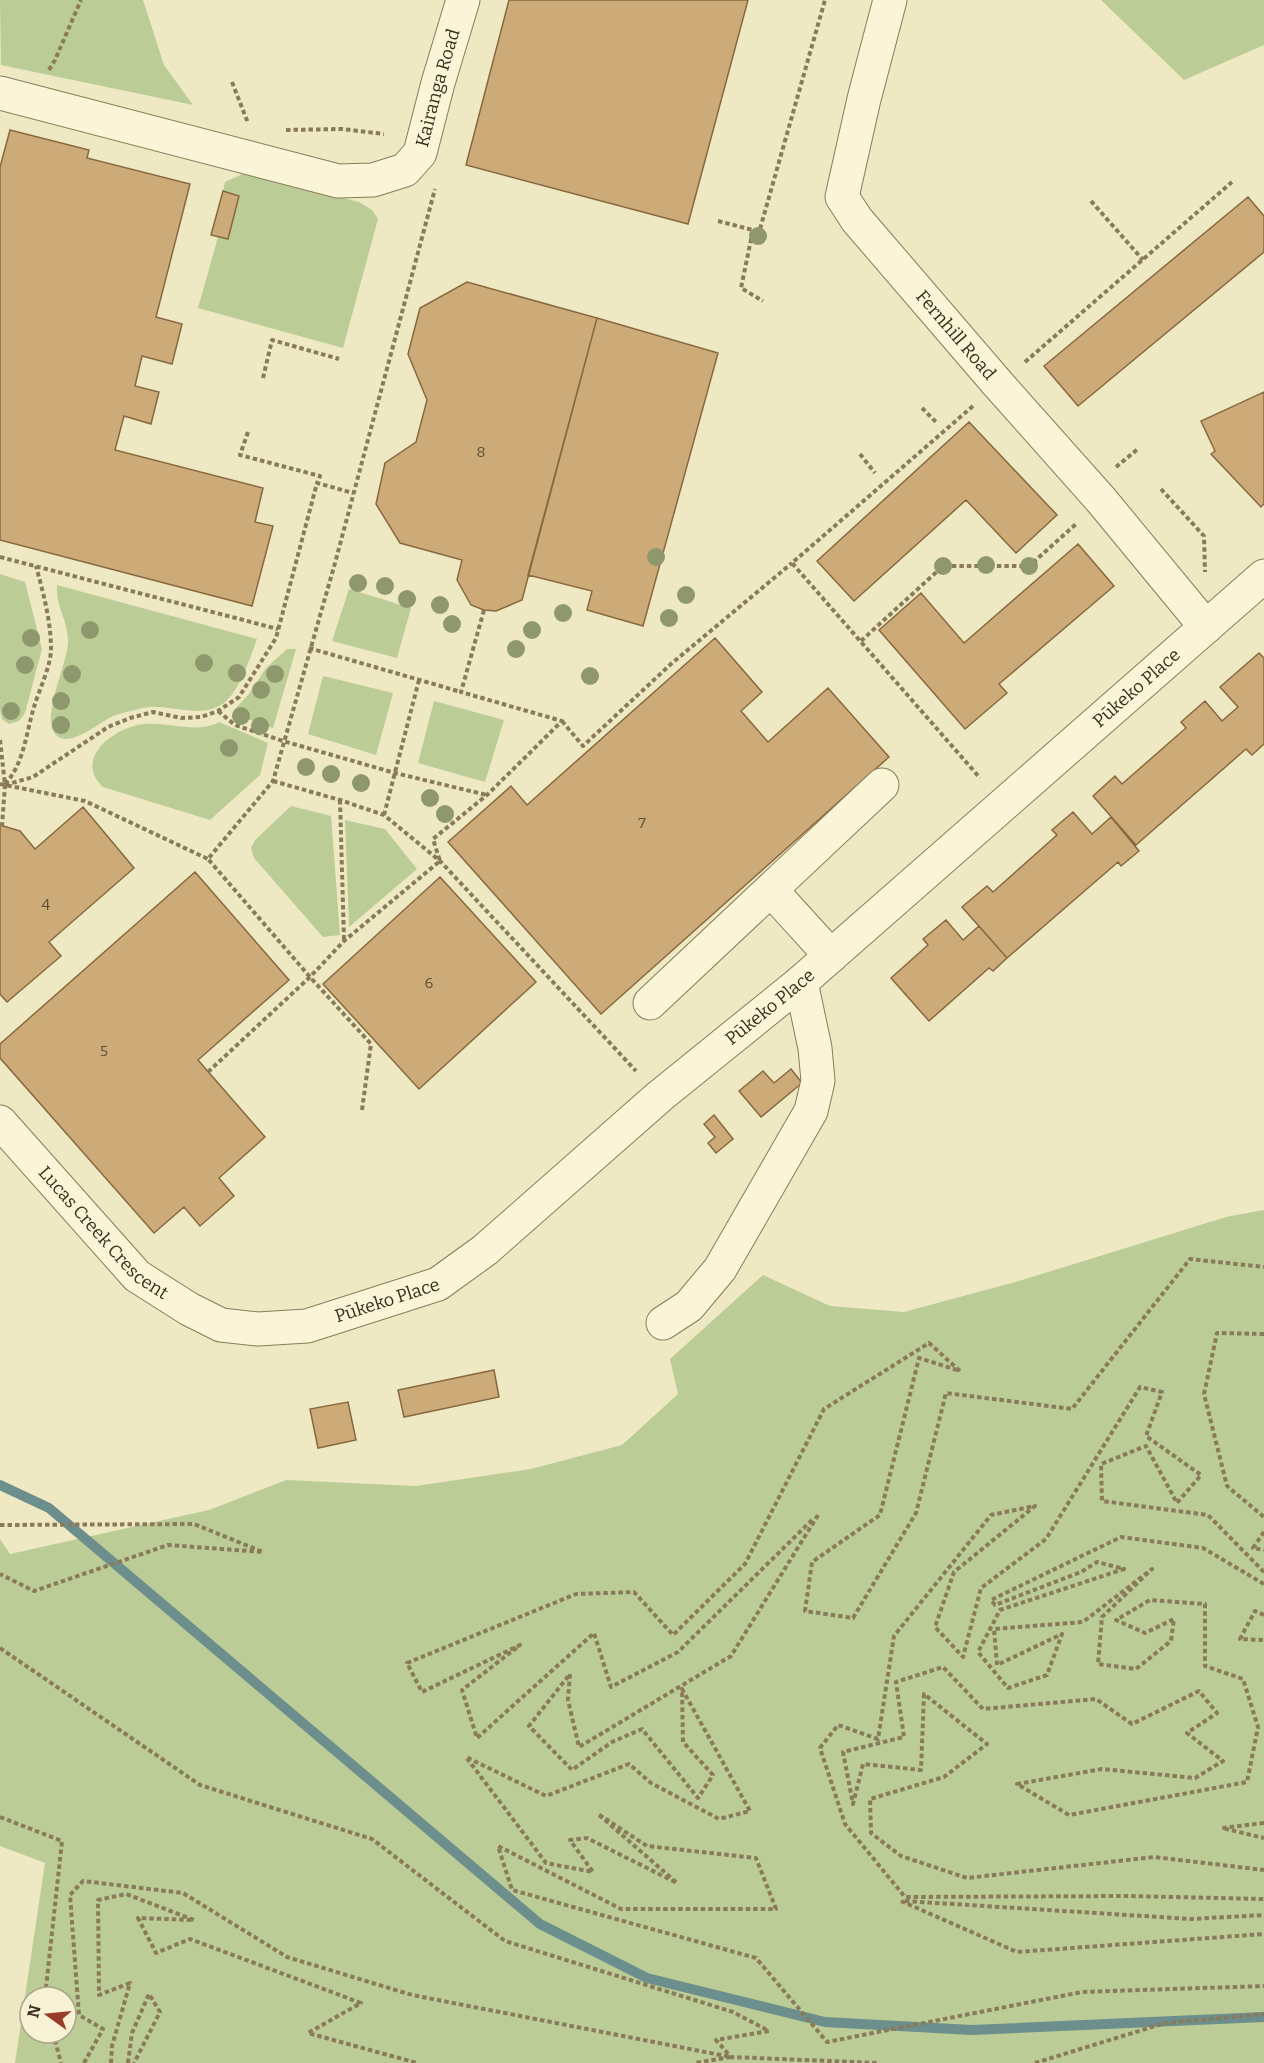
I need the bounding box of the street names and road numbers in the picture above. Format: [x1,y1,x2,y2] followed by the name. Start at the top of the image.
[411,26,465,149] street label: Kairanga Road
[911,286,1001,385] street label: Fernhill Road
[1088,644,1185,732] street label: Pūkeko Place
[721,964,819,1050] street label: Pūkeko Place
[34,1162,173,1304] street label: Lucas Creek Crescent
[332,1273,442,1327] street label: Pūkeko Place

